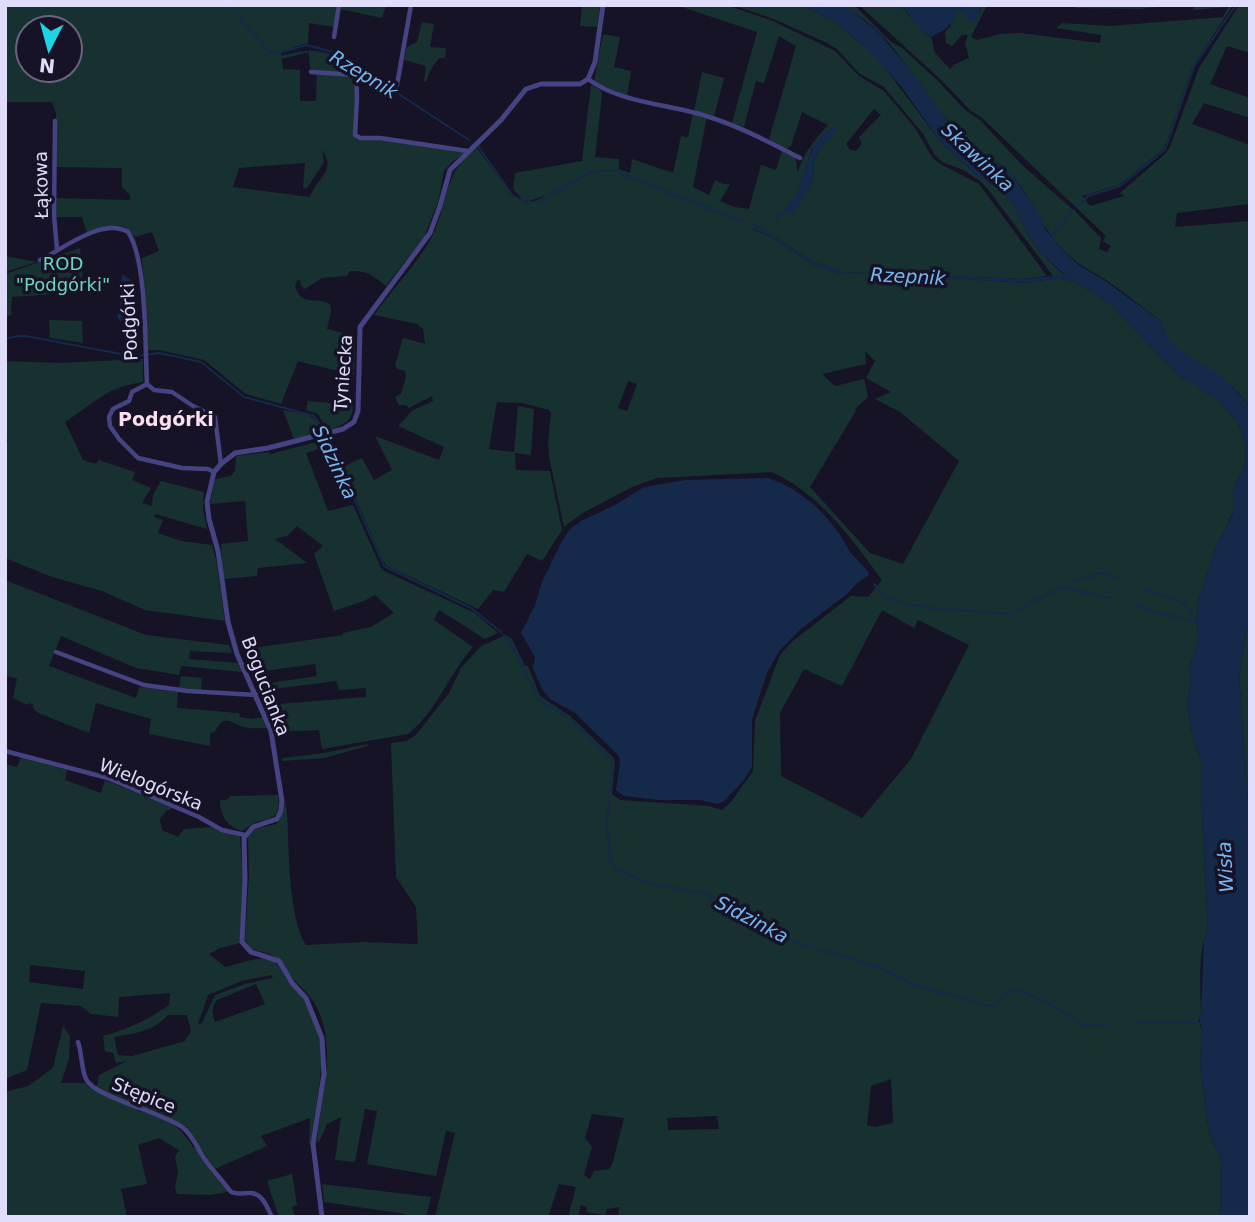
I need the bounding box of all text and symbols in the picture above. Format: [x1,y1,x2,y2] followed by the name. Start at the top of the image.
[14,14,84,84] north arrow
[326,45,403,103] water label: Rzepnik
[38,54,56,78] text: N
[938,118,1018,196] water label: Skawinka
[30,151,52,220] street label: Łąkowa
[16,253,110,295] park label: ROD "Podgórki"
[870,263,947,289] water label: Rzepnik
[116,283,142,361] street label: Podgórki
[330,334,356,413] street label: Tyniecka
[118,408,214,430] district label: Podgórki
[308,421,362,503] water label: Sidzinka
[237,633,295,739] street label: Bogucianka
[96,754,206,814] street label: Wielogórska
[1213,841,1237,893] water label: Wisła
[712,891,792,947] water label: Sidzinka
[109,1073,179,1117] street label: Stępice

